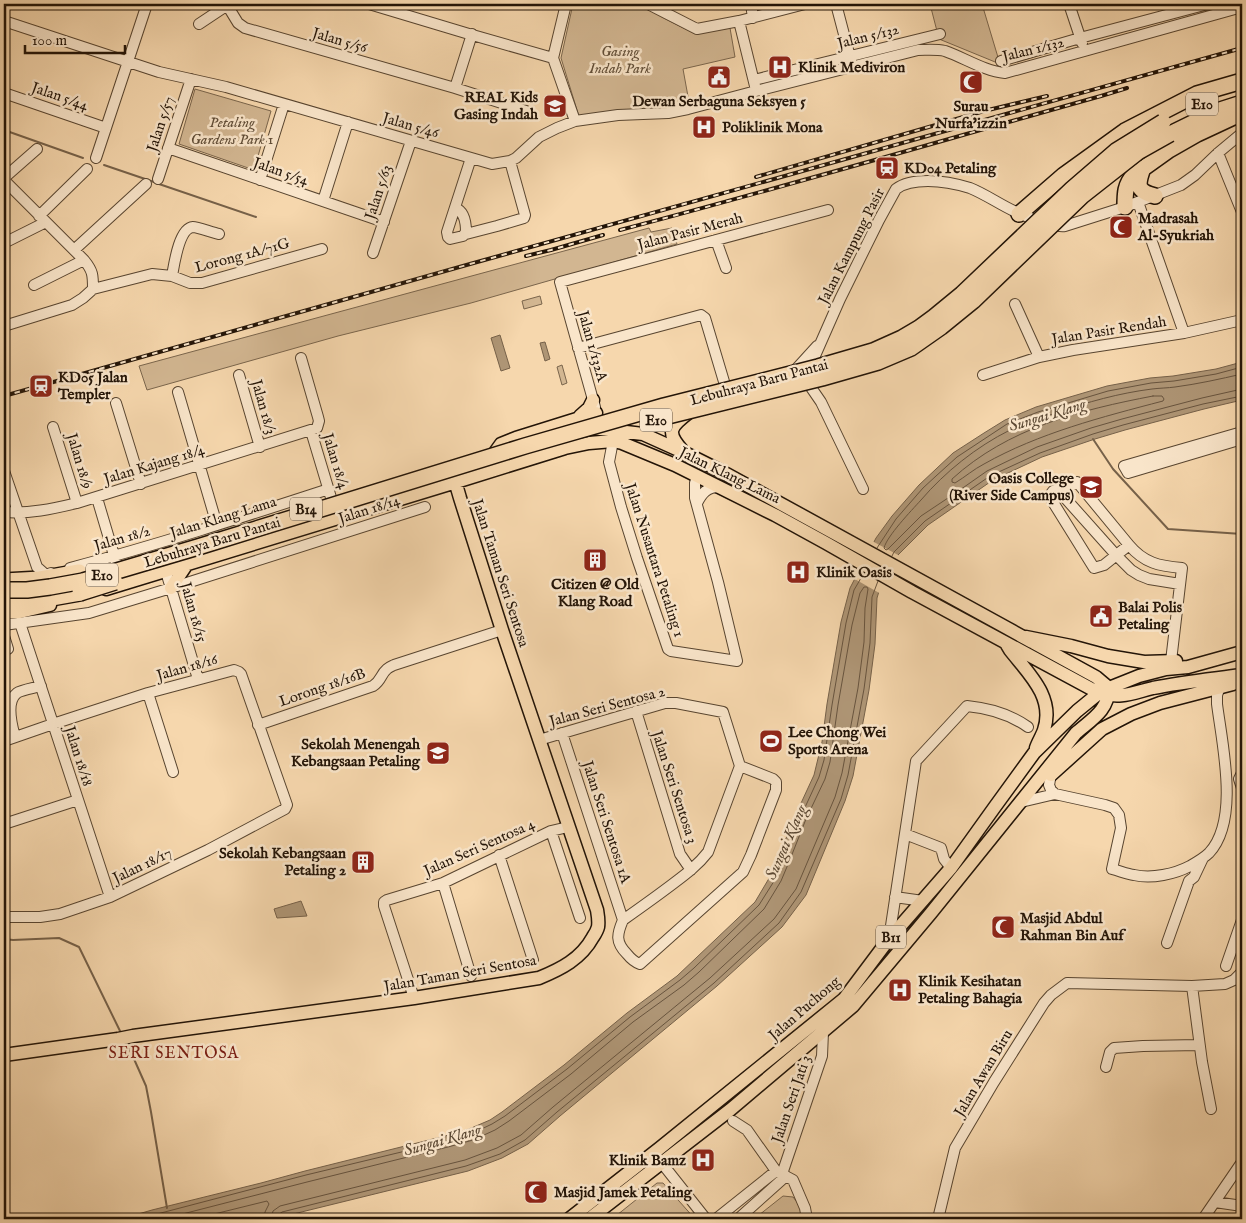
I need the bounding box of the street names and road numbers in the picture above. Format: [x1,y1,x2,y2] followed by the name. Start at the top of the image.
[833,20,901,54] street label: Jalan 5/132
[308,23,370,58] street label: Jalan 5/56
[998,33,1066,67] street label: Jalan 1/132
[27,77,91,115] street label: Jalan 5/44
[1186,92,1218,116] road number: E10
[142,94,178,156] street label: Jalan 5/57
[379,108,442,143] street label: Jalan 5/46
[249,153,312,190] street label: Jalan 5/54
[360,162,396,224] street label: Jalan 5/63
[813,184,889,309] street label: Jalan Kampung Pasir
[634,208,745,255] street label: Jalan Pasir Merah
[193,234,292,277] street label: Lorong 1A/71G
[573,306,612,385] street label: Jalan 1/132A
[1048,312,1168,349] street label: Jalan Pasir Rendah
[688,355,830,410] street label: Lebuhraya Baru Pantai
[246,376,280,437] street label: Jalan 18/3
[640,408,672,432] road number: E10
[61,429,97,491] street label: Jalan 18/9
[317,429,353,492] street label: Jalan 18/4
[100,440,207,489] street label: Jalan Kajang 18/4
[674,442,784,508] street label: Jalan Klang Lama
[620,479,688,640] street label: Jalan Nusantara Petaling 1
[334,490,403,529] street label: Jalan 18/14
[166,492,279,543] street label: Jalan Klang Lama
[467,495,534,650] street label: Jalan Taman Seri Sentosa
[290,498,322,520] road number: B14
[142,513,283,572] street label: Lebuhraya Baru Pantai
[90,521,152,556] street label: Jalan 18/2
[86,564,118,586] road number: E10
[175,578,211,645] street label: Jalan 18/15
[153,650,220,686] street label: Jalan 18/16
[276,664,368,711] street label: Lorong 18/16B
[545,682,667,732] street label: Jalan Seri Sentosa 2
[59,722,97,789] street label: Jalan 18/18
[647,726,702,846] street label: Jalan Seri Sentosa 3
[577,756,636,887] street label: Jalan Seri Sentosa 1A
[419,814,538,881] street label: Jalan Seri Sentosa 4
[108,843,175,889] street label: Jalan 18/17
[876,926,906,949] road number: B11
[380,951,538,997] street label: Jalan Taman Seri Sentosa
[763,971,845,1046] street label: Jalan Puchong
[949,1026,1017,1122] street label: Jalan Awan Biru
[767,1053,815,1147] street label: Jalan Seri Jati 3

